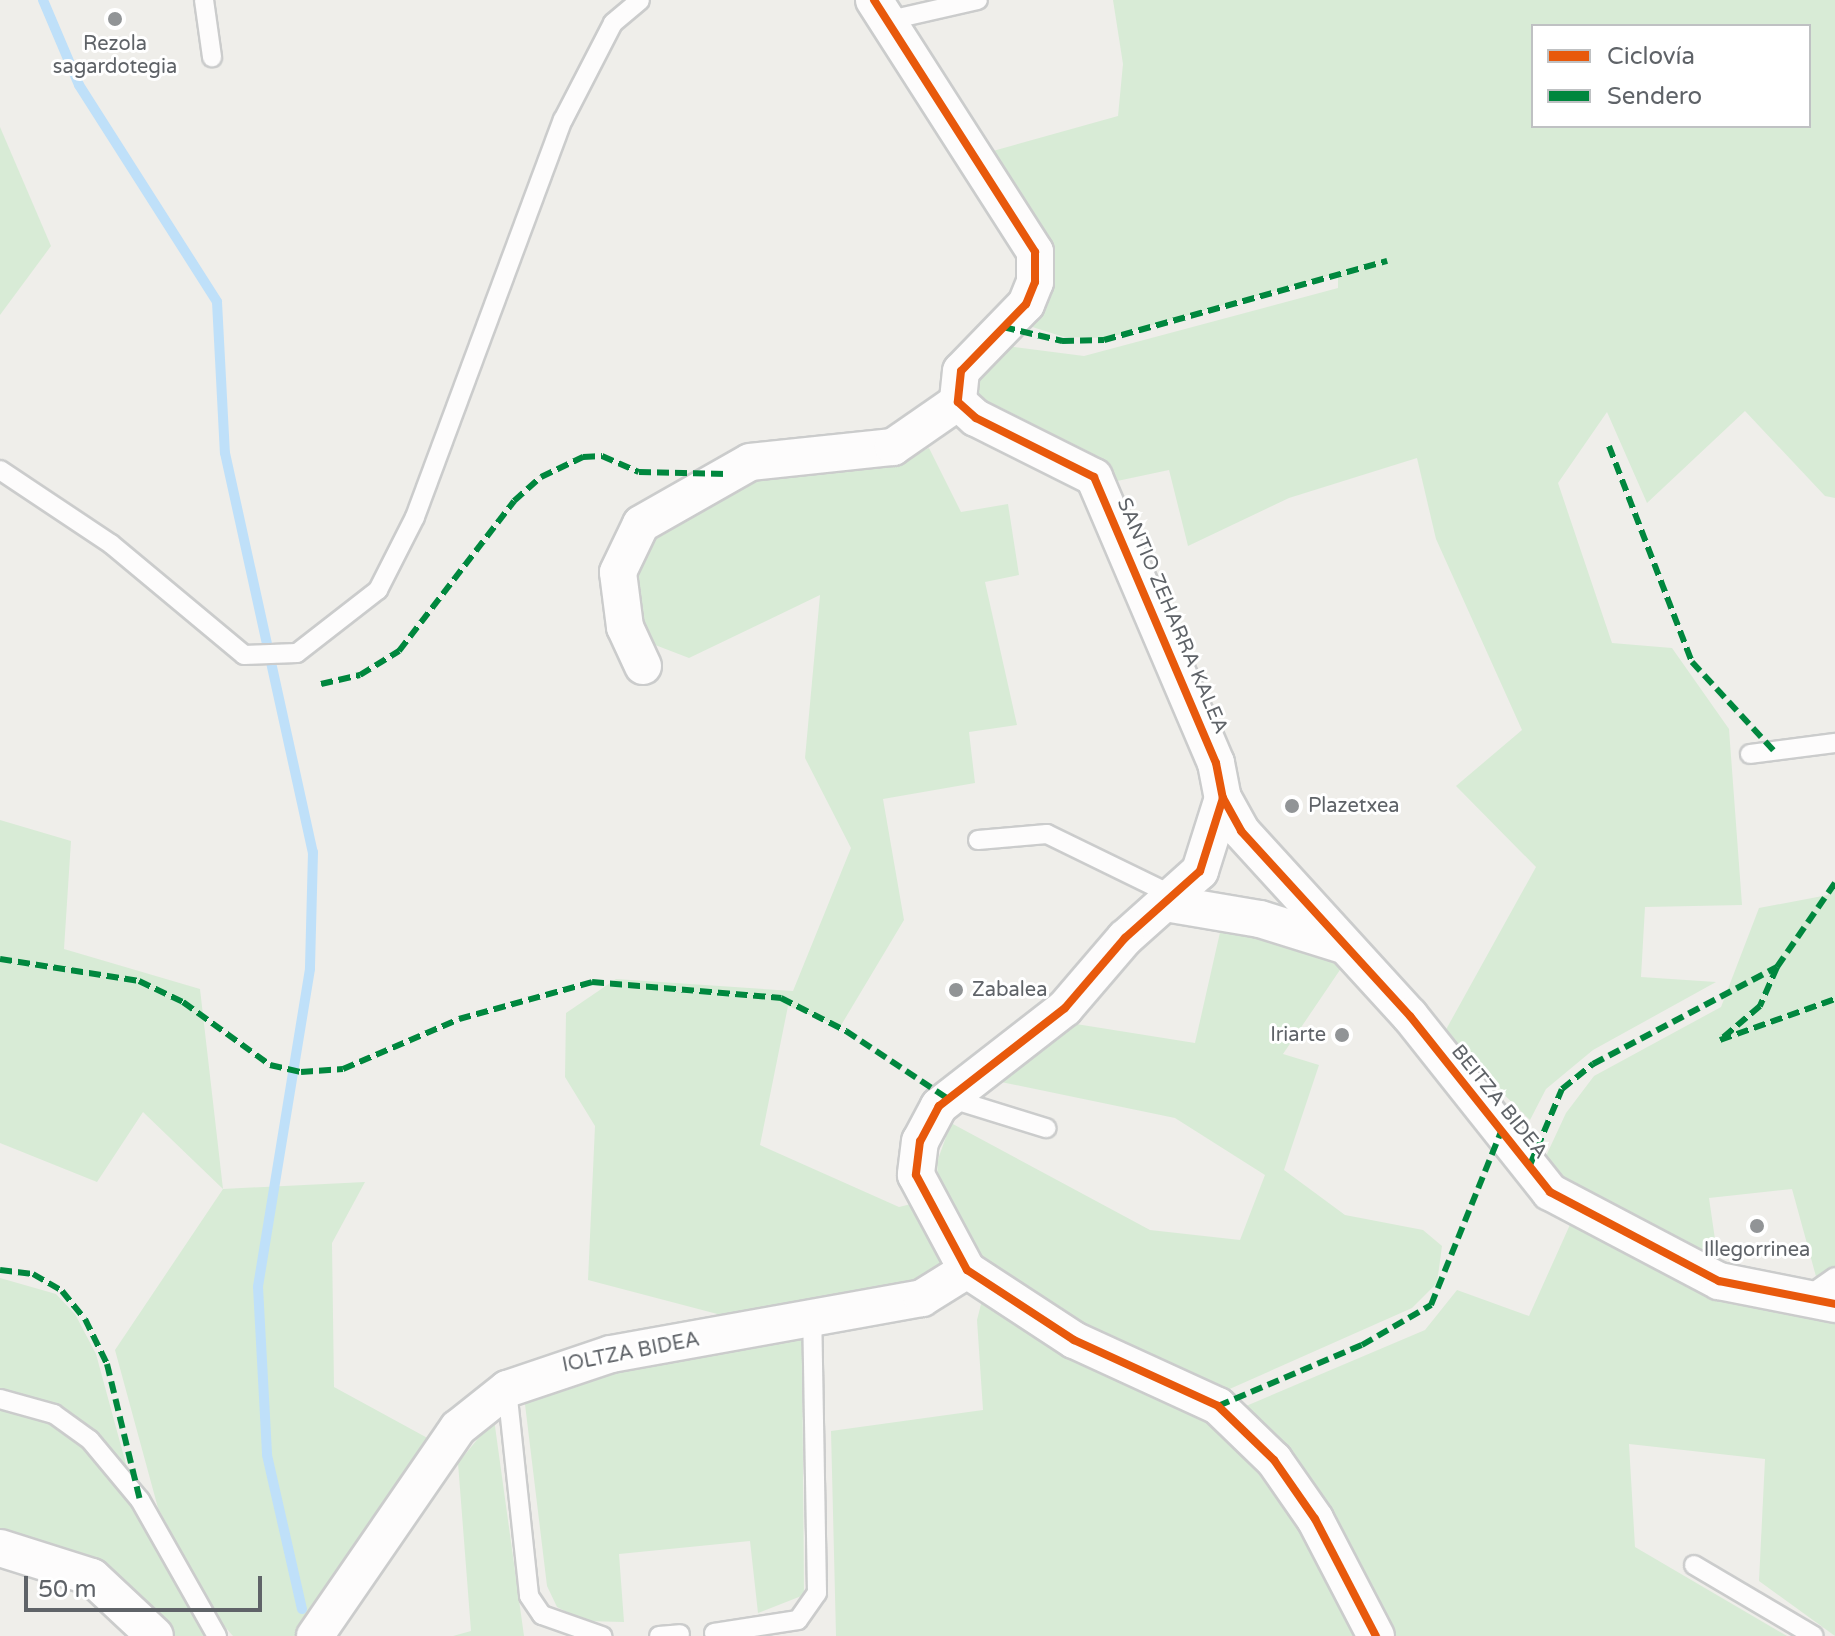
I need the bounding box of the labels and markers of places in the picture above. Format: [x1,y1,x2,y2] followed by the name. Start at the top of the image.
[106,10,124,28] marker: Rezola sagardotegia
[53,32,177,79] place label: Rezola sagardotegia
[1308,794,1400,818] place label: Plazetxea
[1283,797,1301,815] marker: Plazetxea
[972,978,1047,1002] place label: Zabalea
[947,981,965,999] marker: Zabalea
[1270,1023,1326,1047] place label: Iriarte
[1333,1026,1351,1044] marker: Iriarte
[1748,1217,1766,1235] marker: Illegorrinea
[1704,1238,1810,1262] place label: Illegorrinea

